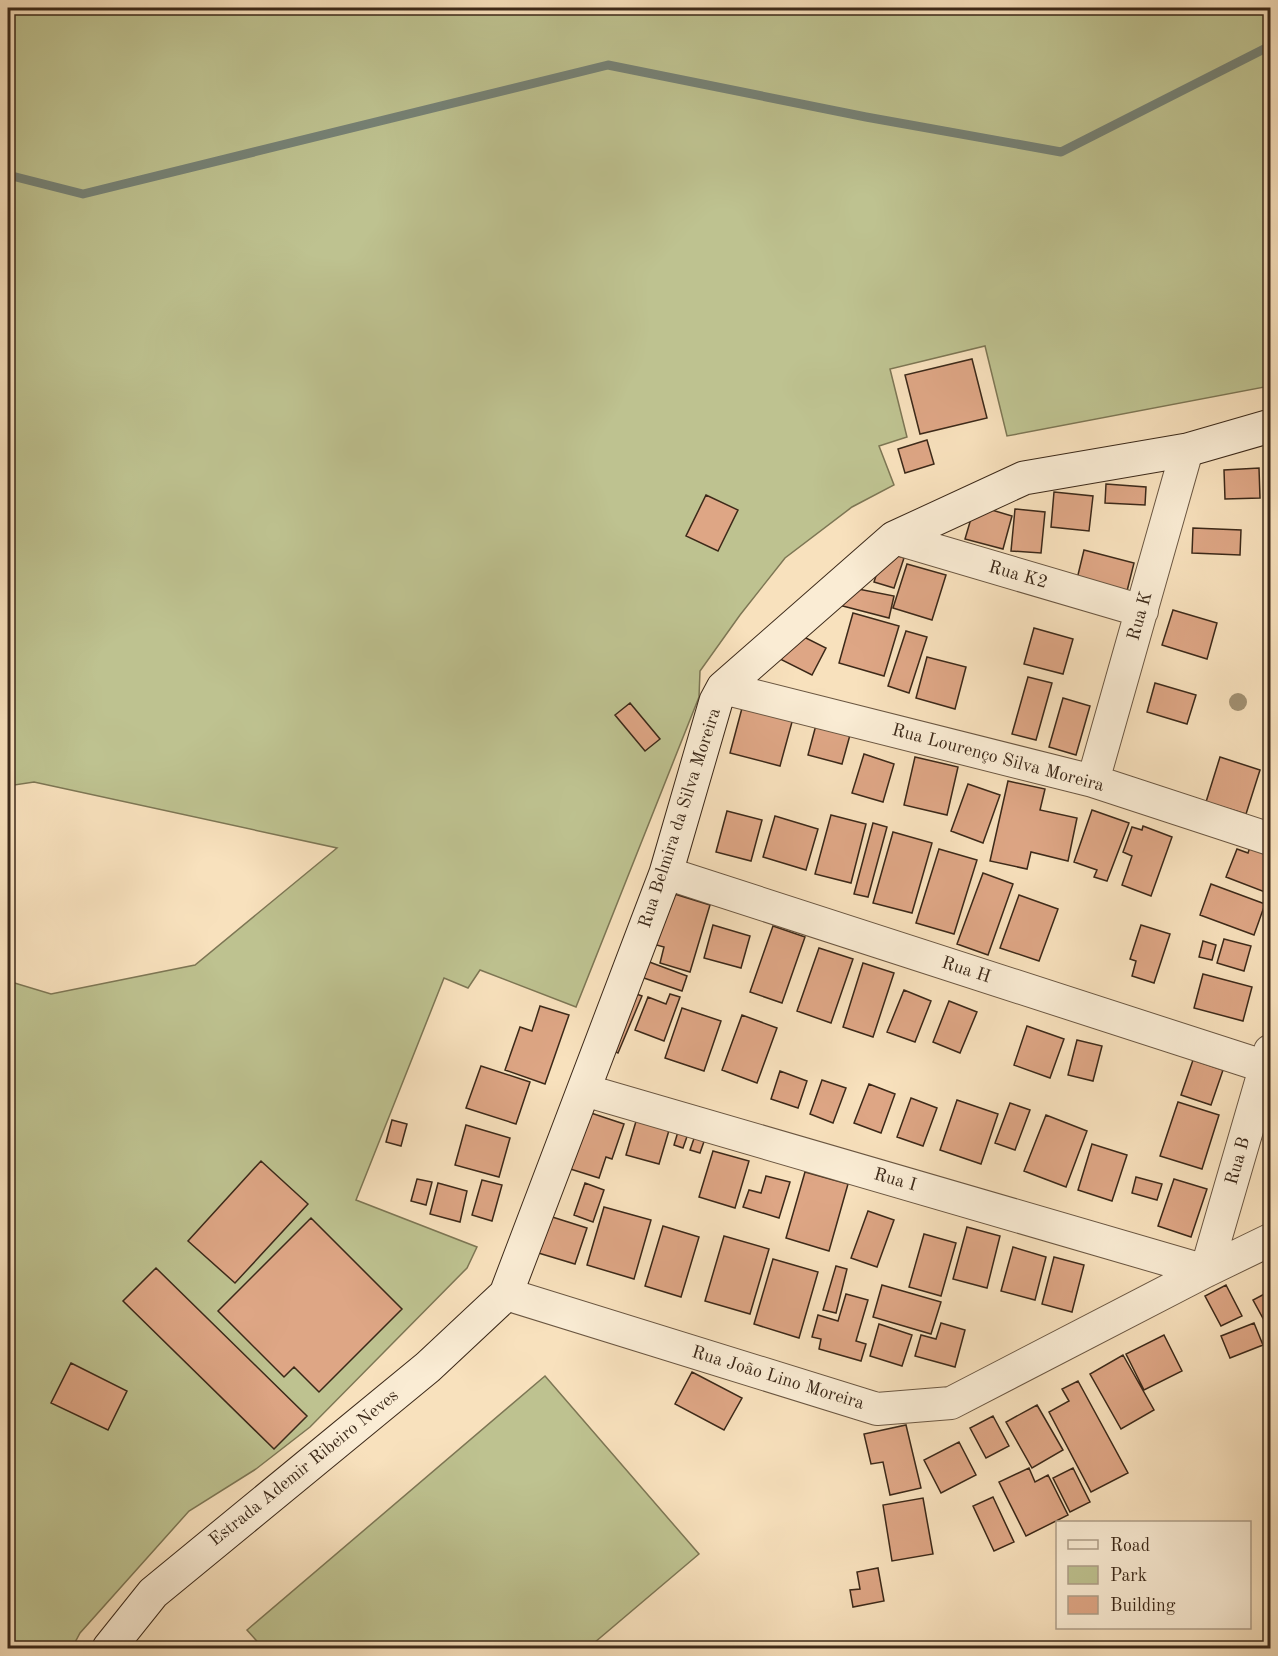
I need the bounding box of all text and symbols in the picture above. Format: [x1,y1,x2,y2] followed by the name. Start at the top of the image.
[986,558,1050,592] street label: Rua K2
[1124,589,1156,643] street label: Rua K
[636,706,724,930] street label: Rua Belmira da Silva Moreira
[890,721,1106,795] street label: Rua Lourenço Silva Moreira
[939,954,993,986] street label: Rua H
[1223,1135,1253,1187] street label: Rua B
[872,1165,918,1195] street label: Rua I
[690,1343,866,1413] street label: Rua João Lino Moreira
[206,1386,402,1550] street label: Estrada Ademir Ribeiro Neves
[1056,1521,1251,1629] legend
[1110,1537,1150,1555] text: Road
[1110,1567,1147,1585] text: Park
[1110,1597,1176,1615] text: Building

